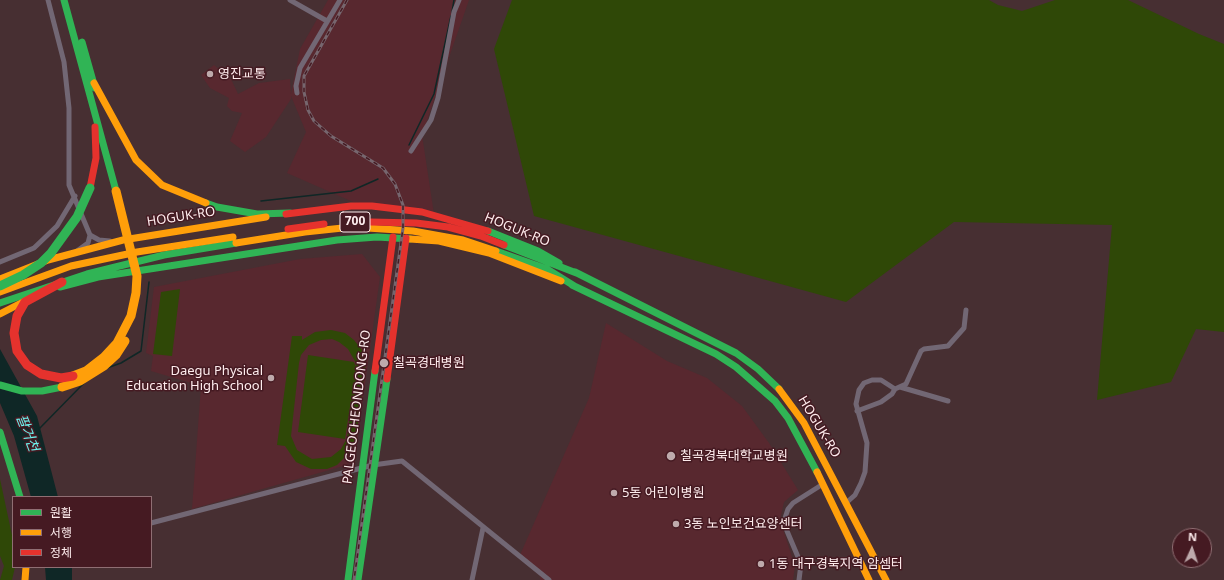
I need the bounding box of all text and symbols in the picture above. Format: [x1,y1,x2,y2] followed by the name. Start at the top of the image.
[218,66,266,82] place label: 영진교통
[205,69,215,79] marker: 영진교통
[146,204,216,230] street label: HOGUK-RO
[482,210,552,250] street label: HOGUK-RO
[340,212,370,232] road number: 700
[340,329,374,485] street label: PALGEOCHEONDONG-RO
[393,355,465,371] place label: 칠곡경대병원
[378,357,390,369] marker: 칠곡경대병원
[126,363,263,394] place label: Daegu Physical Education High School
[266,373,276,383] marker: Daegu Physical Education High School
[794,393,844,461] street label: HOGUK-RO
[12,412,42,454] water label: 팔거천
[680,448,788,464] place label: 칠곡경북대학교병원
[665,450,677,462] marker: 칠곡경북대학교병원
[622,485,705,501] place label: 5동 어린이병원
[609,488,619,498] marker: 5동 어린이병원
[12,496,152,568] legend
[50,504,72,521] text: 원활
[684,516,802,532] place label: 3동 노인보건요양센터
[671,519,681,529] marker: 3동 노인보건요양센터
[50,524,72,541] text: 서행
[1172,528,1212,568] north arrow
[1188,529,1197,544] text: N
[50,544,72,561] text: 정체
[769,556,903,572] place label: 1동 대구경북지역 암셈터
[756,559,766,569] marker: 1동 대구경북지역 암셈터

